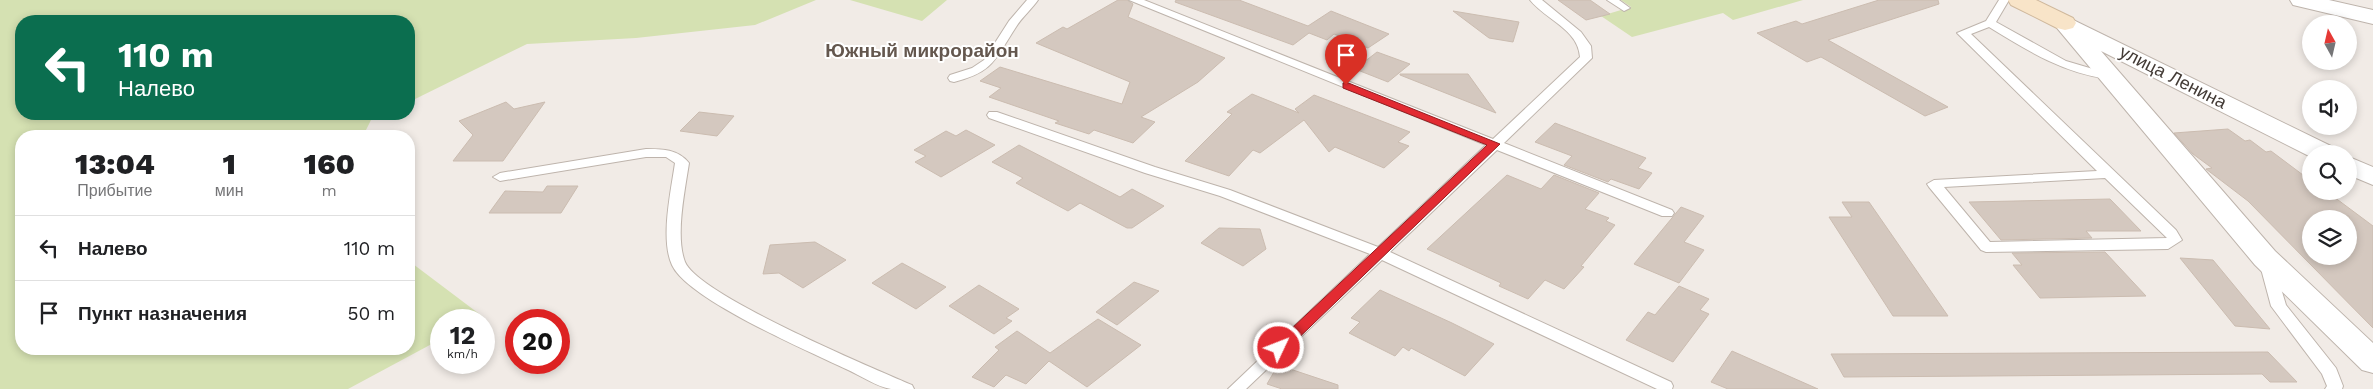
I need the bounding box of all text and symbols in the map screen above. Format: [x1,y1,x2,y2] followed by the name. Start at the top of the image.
[2302,15,2358,70] north arrow
[2302,15,2357,265] map controls
[118,34,214,76] text: 110 m
[1325,34,1367,85] pin
[35,35,100,100] icon: left
[825,39,1019,62] district label: Южный микрорайон
[1332,41,1360,69] icon: arrive
[2116,41,2231,113] street label: улица Ленина
[118,76,195,101] text: Налево
[2302,80,2357,135] button: sound
[2302,145,2357,200] button: search
[75,146,155,181] text: 13:04
[222,146,236,181] text: 1
[304,146,355,181] text: 160
[77,181,152,200] text: Прибытие
[215,181,244,200] text: мин
[322,181,337,200] text: m
[2302,210,2357,265] button: layers
[35,234,63,262] icon: left
[78,237,148,260] text: Налево
[344,237,395,260] text: 110 m
[35,299,63,327] icon: arrive
[78,302,247,325] text: Пункт назначения
[348,302,395,325] text: 50 m
[505,309,570,374] speed limit sign: 20
[450,321,475,350] text: 12
[1252,321,1304,373] position arrow
[447,347,478,361] text: km/h

